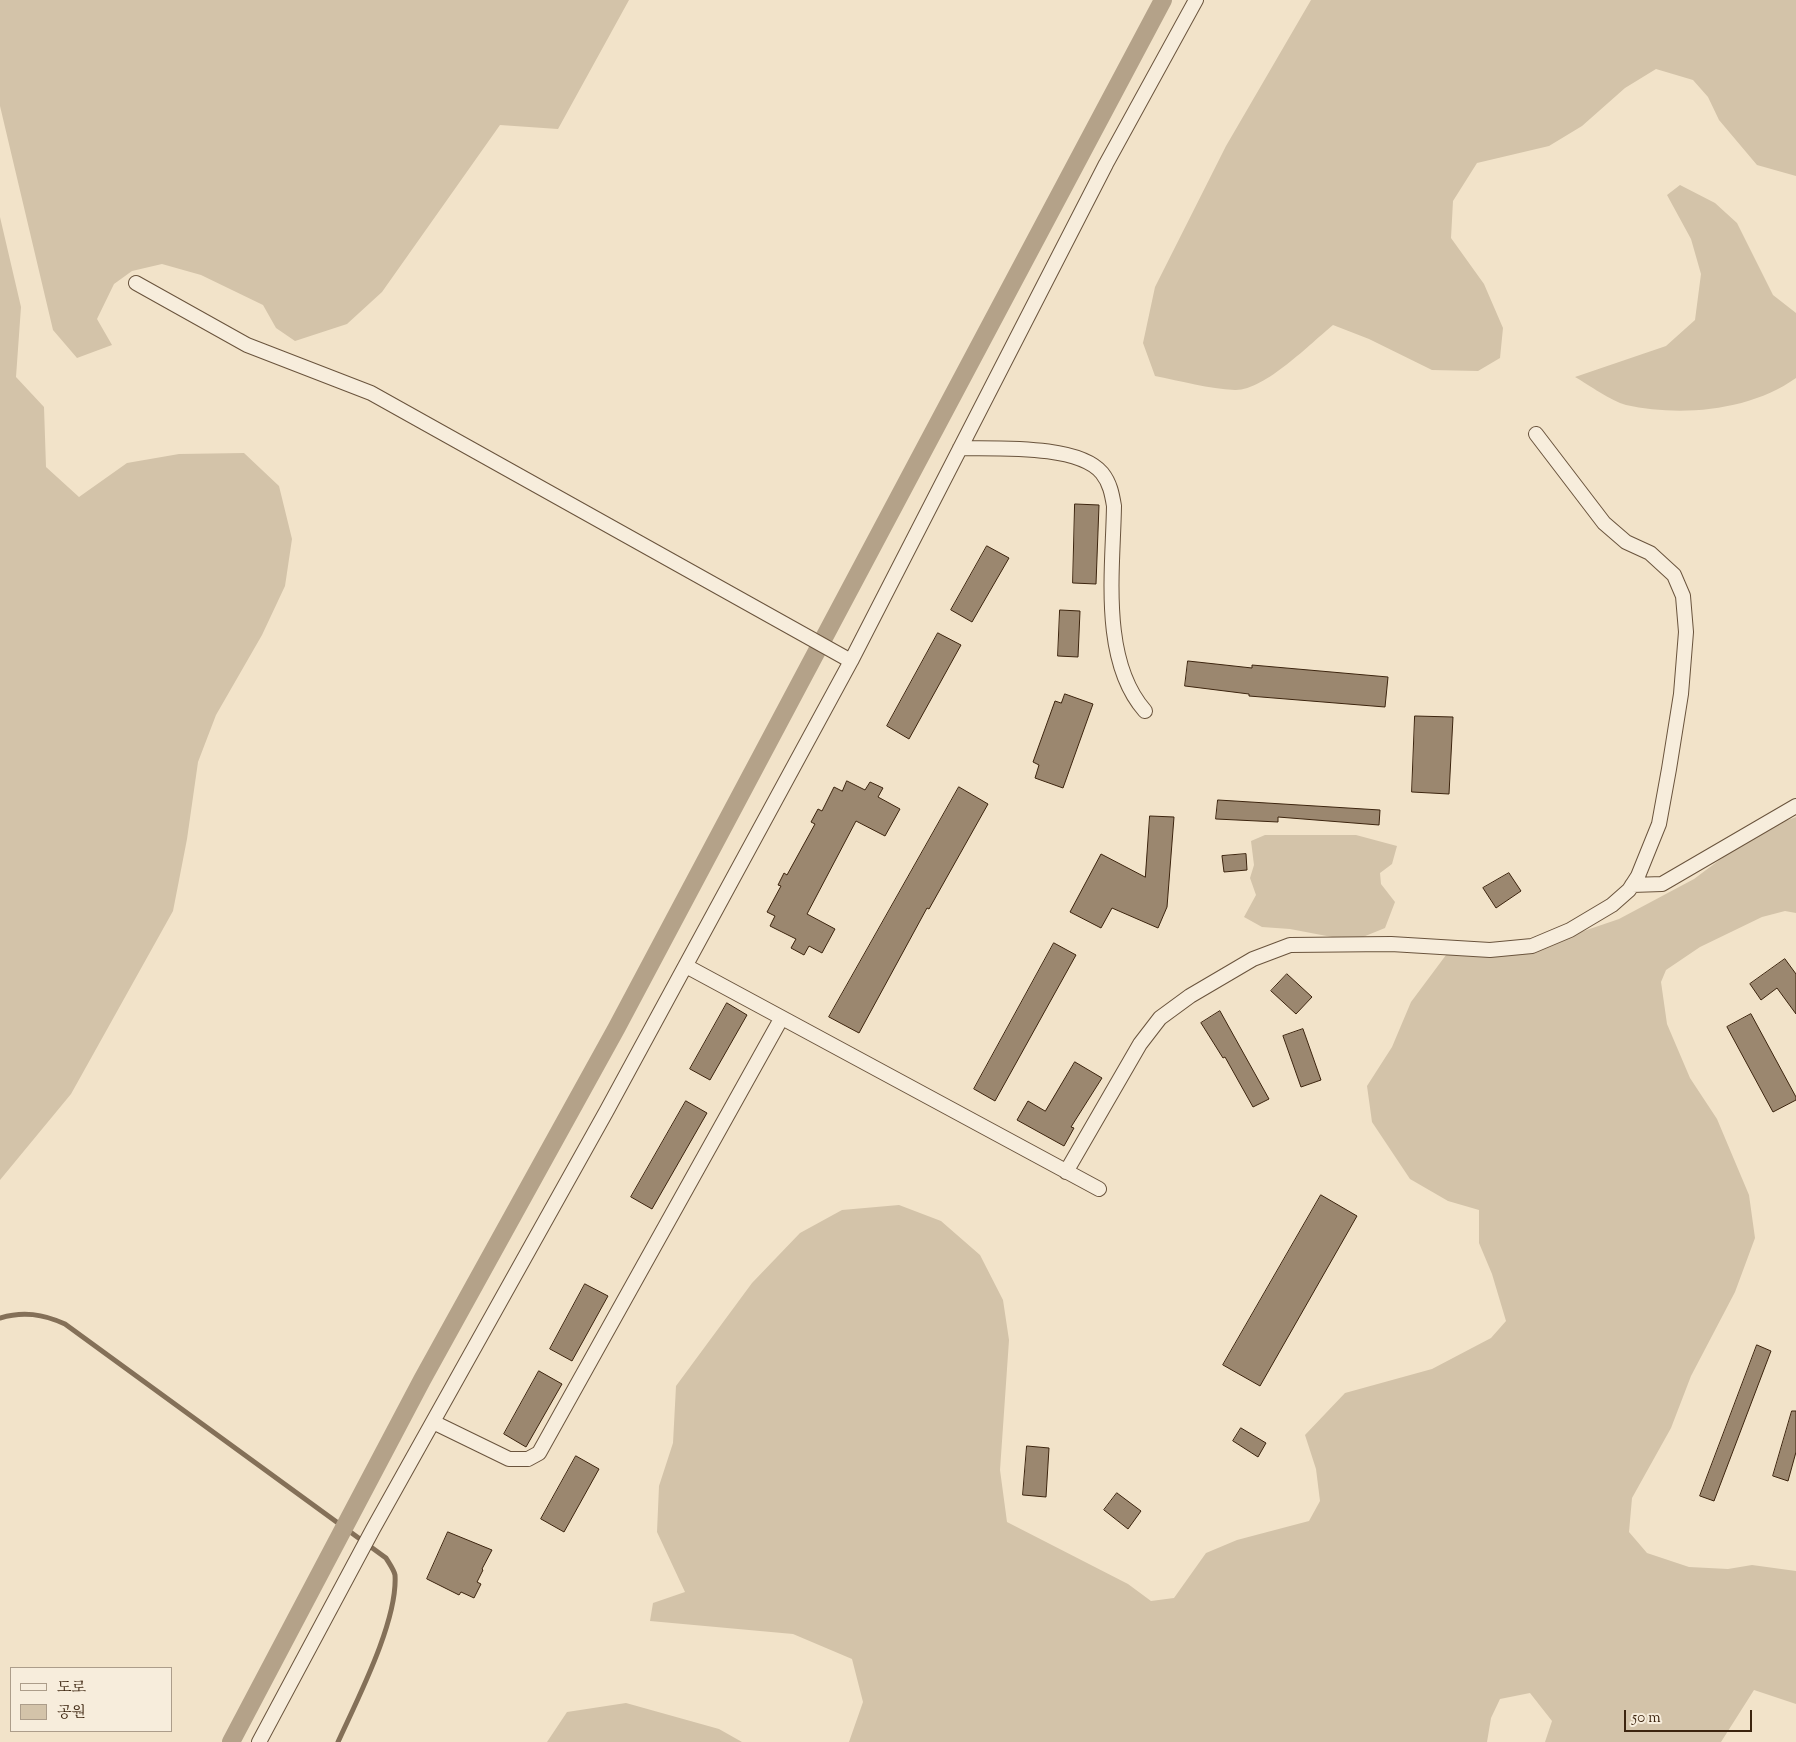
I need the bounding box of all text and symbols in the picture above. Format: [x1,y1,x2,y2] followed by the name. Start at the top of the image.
[10,1667,172,1732] legend
[57,1678,86,1699] text: 도로
[1626,1700,1754,1732] scale bar
[57,1703,86,1724] text: 공원
[1632,1708,1661,1729] text: 50 m

